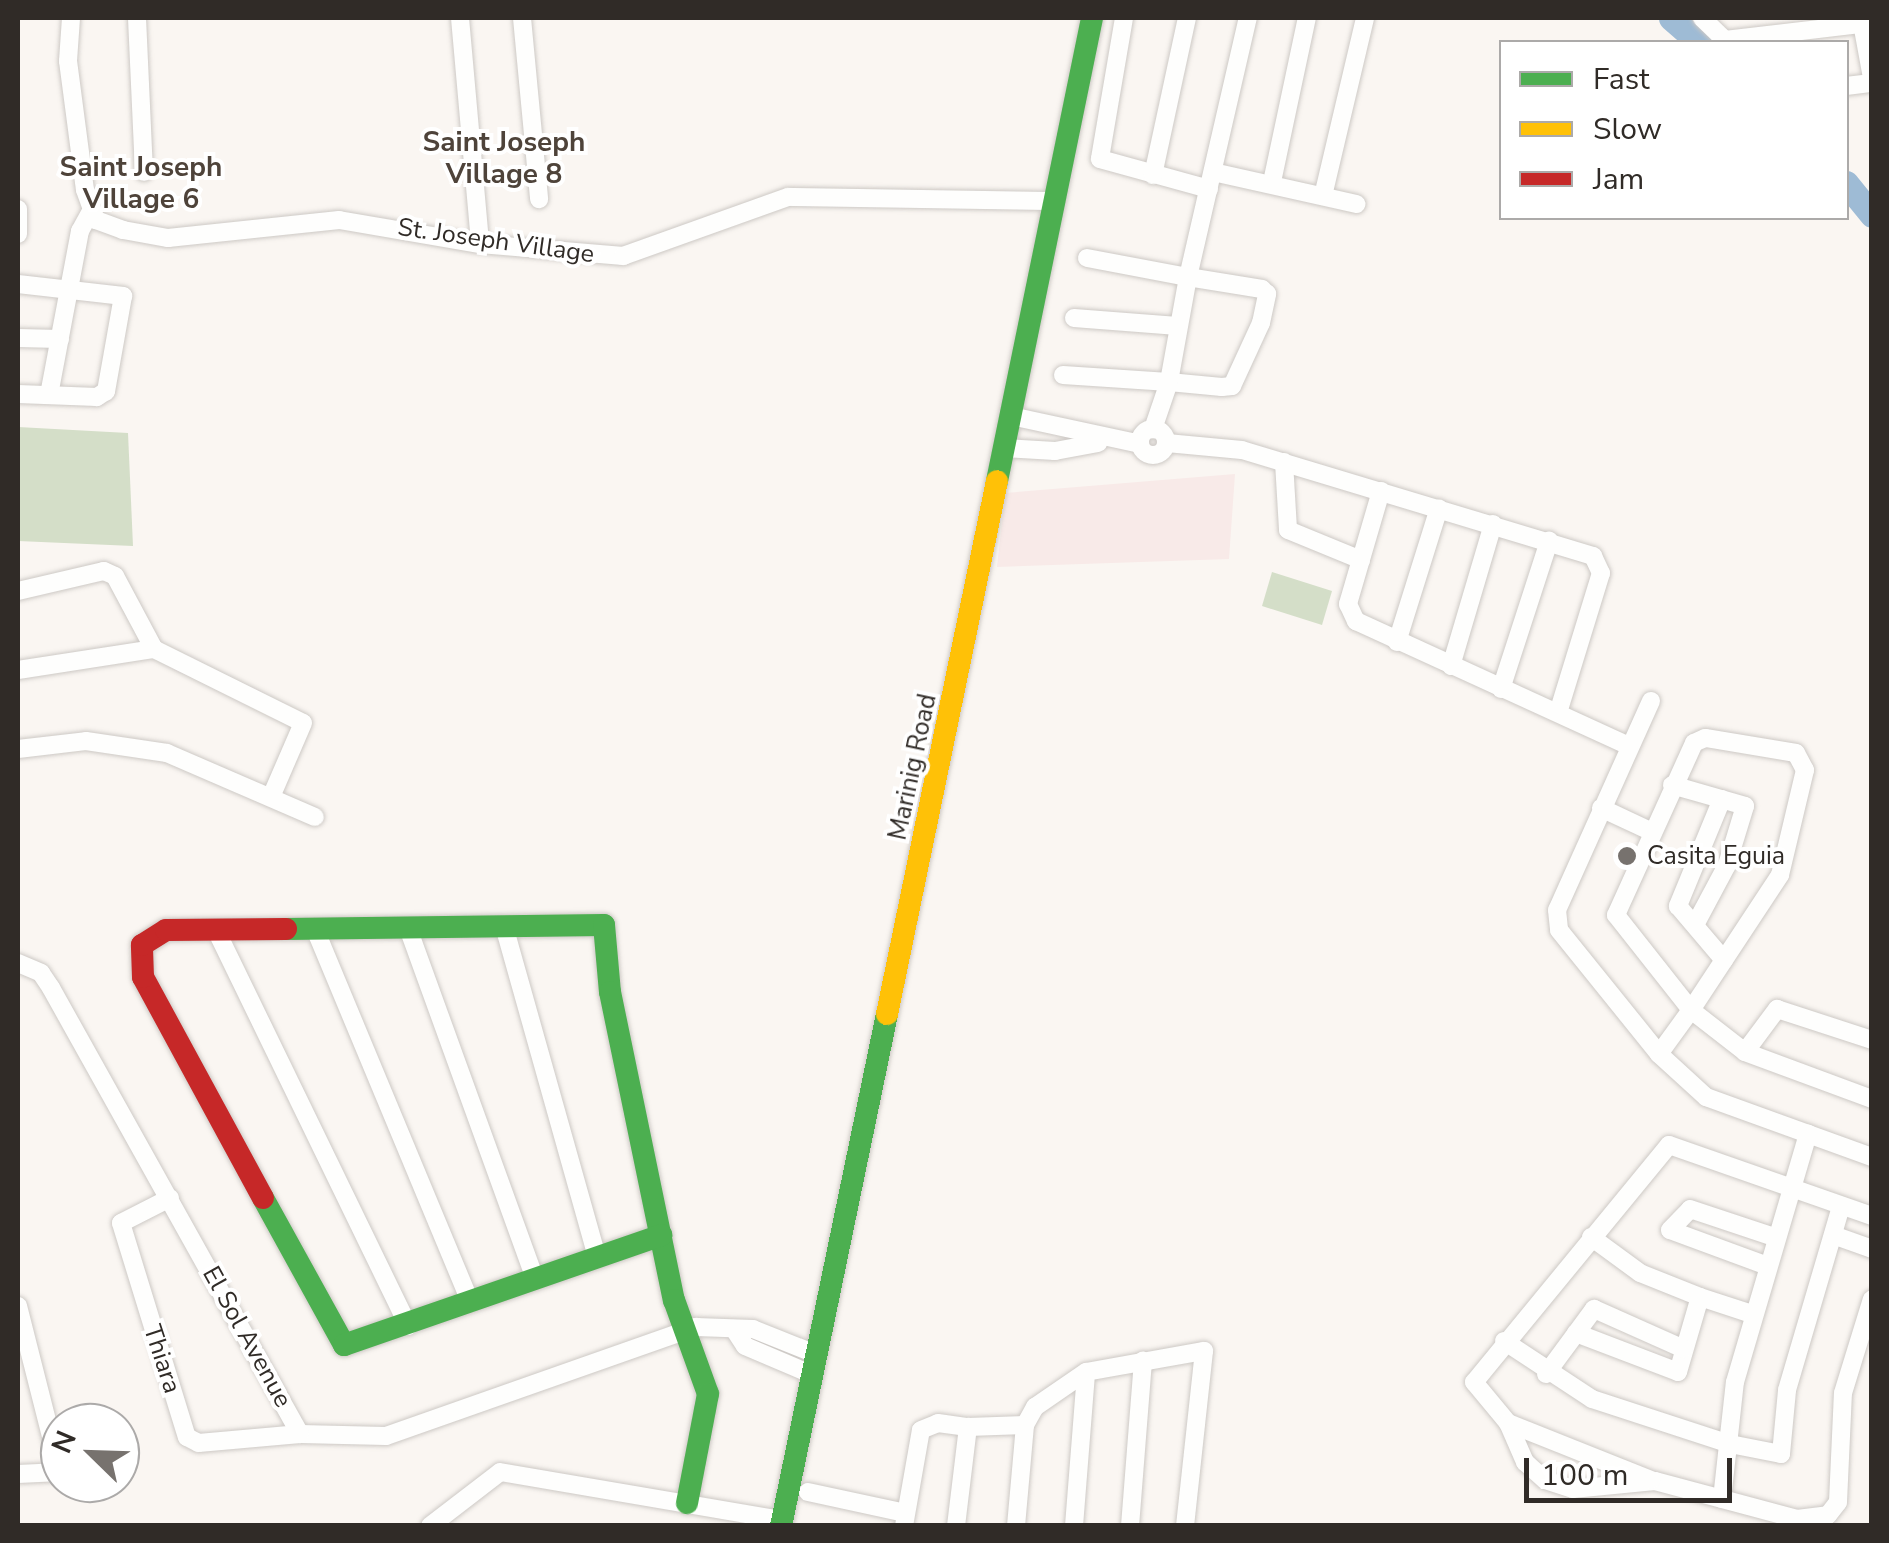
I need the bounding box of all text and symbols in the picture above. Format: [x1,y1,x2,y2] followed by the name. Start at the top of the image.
[1499,40,1849,220] legend
[1593,59,1650,100] text: Fast
[1593,109,1662,150] text: Slow
[423,125,585,191] district label: Saint Joseph Village 8
[60,150,222,216] district label: Saint Joseph Village 6
[1593,159,1644,200] text: Jam
[396,212,596,270] street label: St. Joseph Village
[883,691,943,843] street label: Marinig Road
[1647,841,1785,871] place label: Casita Eguia
[1616,845,1638,867] marker: Casita Eguia
[196,1261,298,1413] street label: El Sol Avenue
[137,1321,187,1397] street label: Thiara
[40,1403,140,1503] north arrow
[43,1425,86,1459] text: N
[1529,1438,1736,1500] scale bar
[1541,1455,1628,1496] text: 100 m

